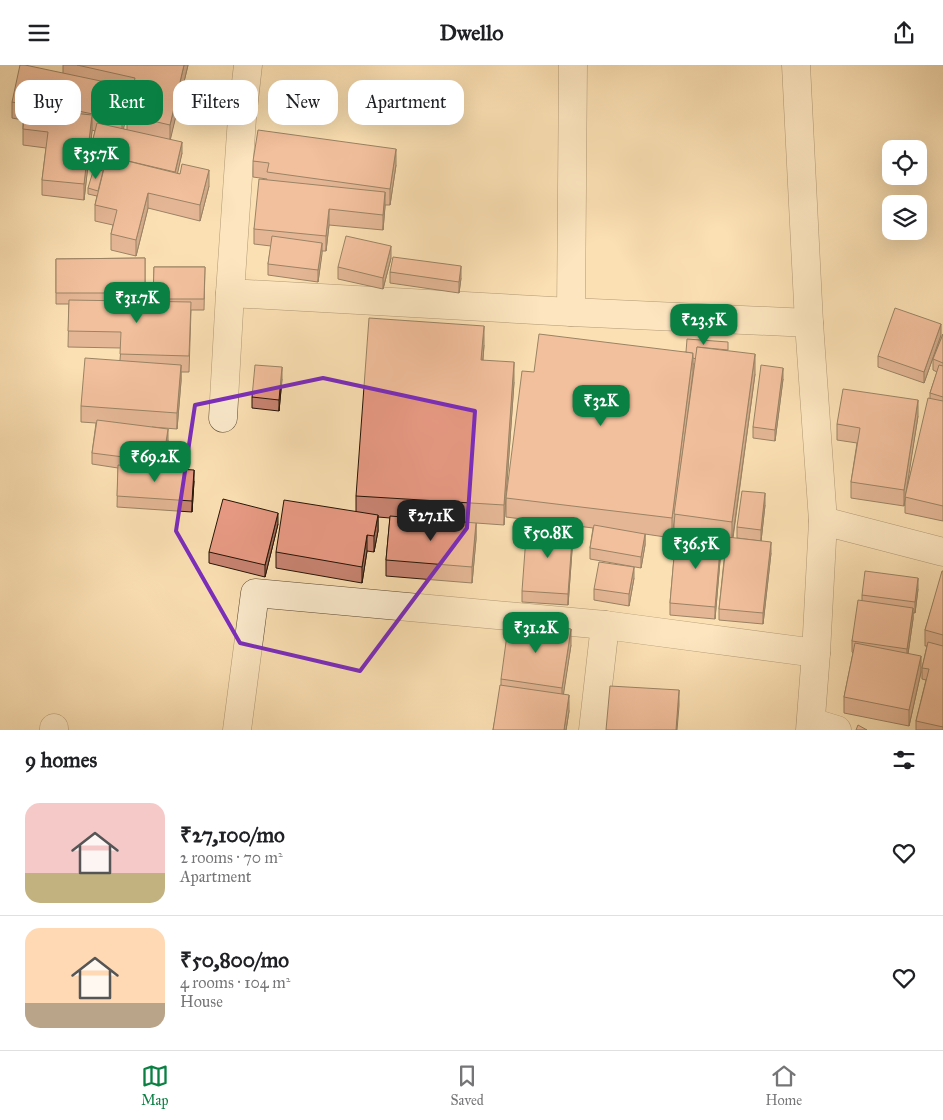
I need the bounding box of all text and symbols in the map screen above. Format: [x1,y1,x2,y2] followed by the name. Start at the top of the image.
[25,19,53,47] icon: menu
[440,19,503,46] text: Dwello
[890,19,918,47] icon: share
[15,80,81,125] chip: Buy
[91,80,163,125] chip: Rent
[173,80,258,125] chip: Filters
[268,80,338,125] chip: New
[348,80,464,125] chip: Apartment
[55,137,137,180] pin: ₹35.7K
[882,140,927,240] map controls
[882,140,927,185] button: locate
[74,144,118,163] text: ₹35.7K
[882,195,927,240] button: layers
[96,281,178,324] pin: ₹31.7K
[115,288,159,307] text: ₹31.7K
[663,303,745,346] pin: ₹23.5K
[681,310,727,329] text: ₹23.5K
[571,385,631,427] pin: ₹32K
[584,391,618,410] text: ₹32K
[114,441,196,483] pin: ₹69.2K
[131,447,179,466] text: ₹69.2K
[390,499,472,542] pin: ₹27.1K
[408,506,454,525] text: ₹27.1K
[507,517,589,559] pin: ₹50.8K
[523,523,573,542] text: ₹50.8K
[655,527,737,570] pin: ₹36.5K
[673,534,719,553] text: ₹36.5K
[495,611,577,654] pin: ₹31.2K
[514,618,558,637] text: ₹31.2K
[890,746,918,774] icon: filters
[25,747,97,773] text: 9 homes
[180,822,285,848] text: ₹27,100/mo
[65,823,125,883] icon: home
[890,839,918,867] icon: heart
[180,848,283,867] text: 2 rooms · 70 m²
[180,867,252,886] text: Apartment
[180,947,289,973] text: ₹50,800/mo
[65,948,125,1008] icon: home
[890,964,918,992] icon: heart
[180,973,290,992] text: 4 rooms · 104 m²
[180,992,223,1011] text: House
[141,1062,169,1109] tab: Map
[451,1062,484,1109] tab: Saved
[766,1062,802,1109] tab: Home

